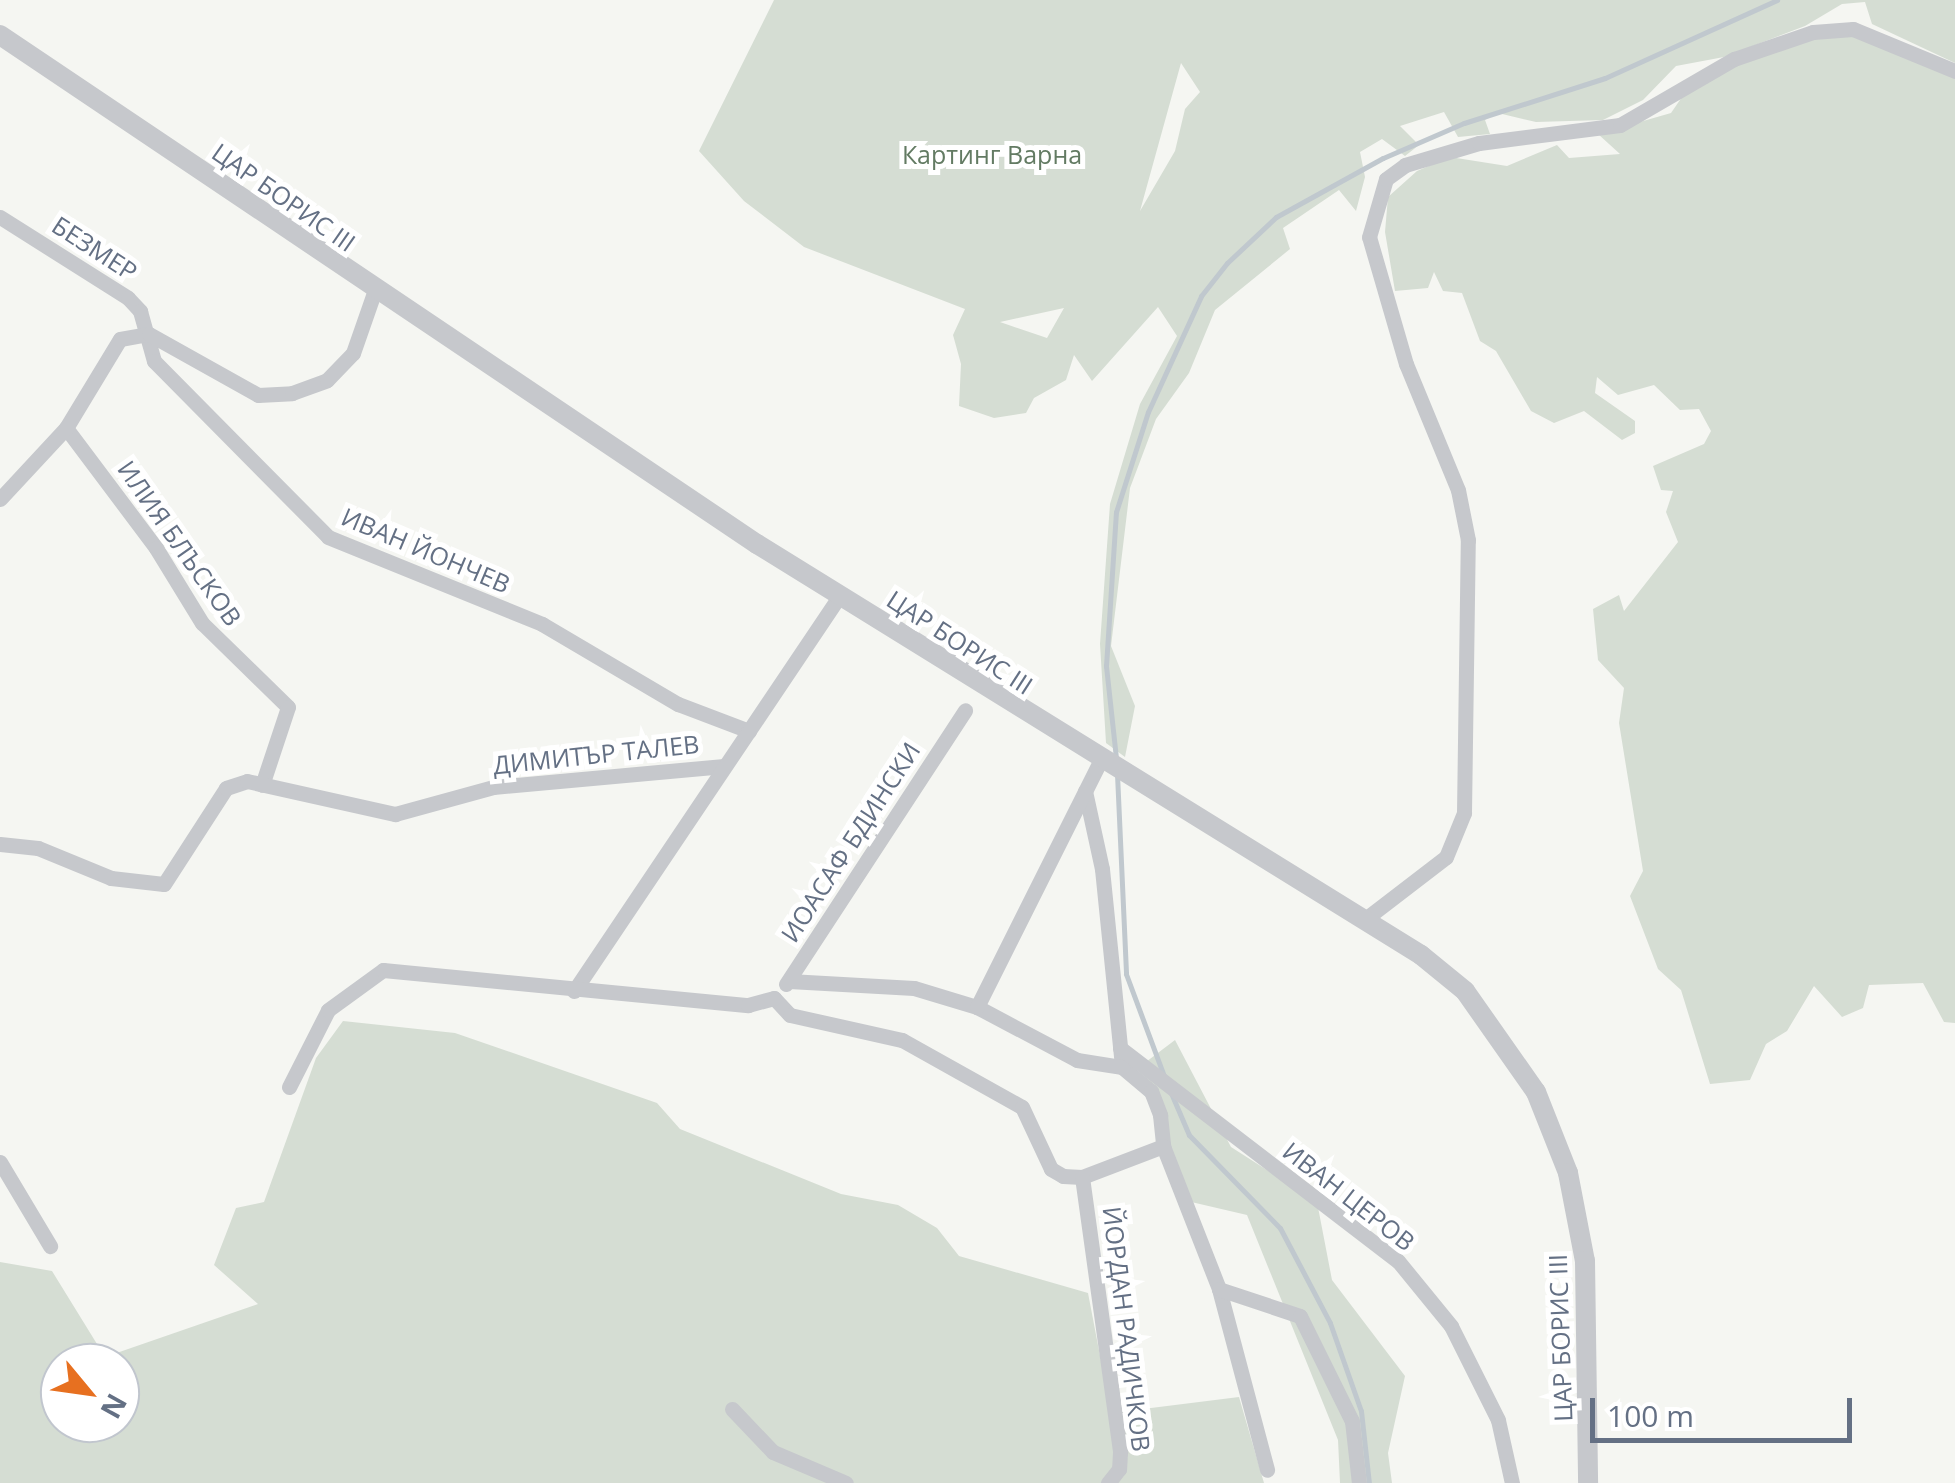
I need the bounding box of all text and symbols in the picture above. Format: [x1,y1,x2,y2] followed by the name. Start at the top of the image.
[207,137,361,257] street label: ЦАР БОРИС III
[902,139,1082,169] park label: Картинг Варна
[47,210,143,286] street label: БЕЗМЕР
[112,455,248,631] street label: ИЛИЯ БЛЪСКОВ
[337,501,515,599] street label: ИВАН ЙОНЧЕВ
[881,584,1039,700] street label: ЦАР БОРИС III
[491,728,701,780] street label: ДИМИТЪР ТАЛЕВ
[774,737,926,947] street label: ИОАСАФ БДИНСКИ
[1277,1135,1421,1257] street label: ИВАН ЦЕРОВ
[1097,1205,1157,1453] street label: ЙОРДАН РАДИЧКОВ
[1542,1254,1578,1422] street label: ЦАР БОРИС III
[40,1343,140,1443] north arrow
[1595,1378,1858,1440] scale bar
[92,1387,137,1426] text: N
[1607,1395,1694,1436] text: 100 m

